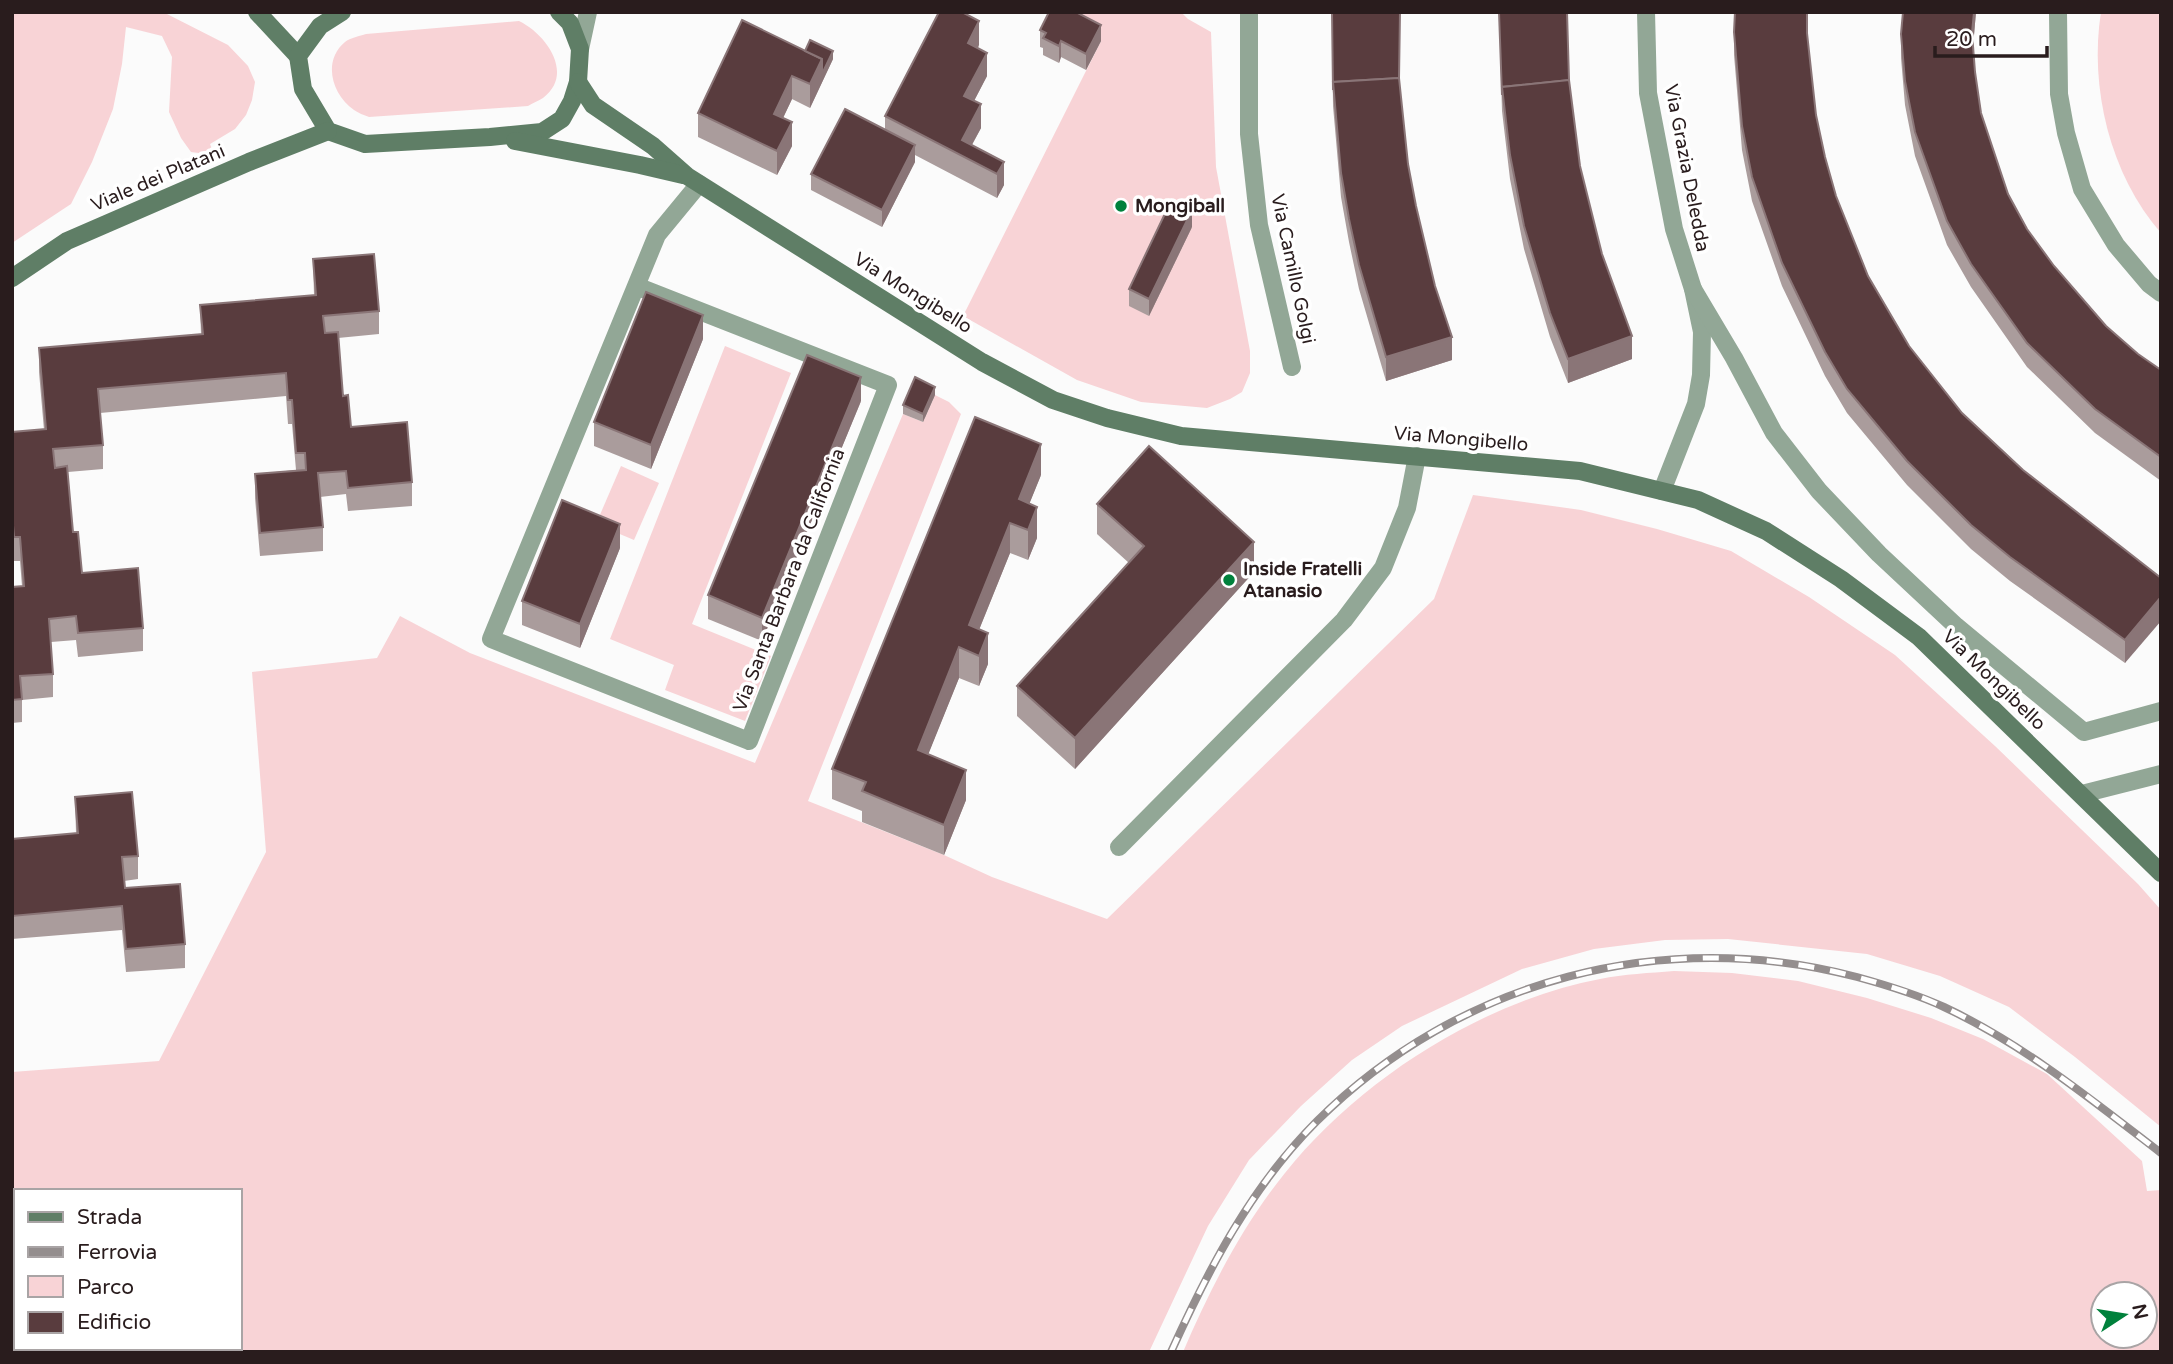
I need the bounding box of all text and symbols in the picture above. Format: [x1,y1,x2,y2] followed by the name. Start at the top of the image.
[1935,14,2047,58] scale bar
[1946,27,1997,52] text: 20 m
[1660,82,1714,254] street label: Via Grazia Deledda
[88,140,228,216] street label: Viale dei Platani
[1266,192,1320,346] street label: Via Camillo Golgi
[1135,195,1225,218] place label: Mongiball
[1113,198,1129,214] marker: Mongiball
[850,248,976,338] street label: Via Mongibello
[1393,422,1529,456] street label: Via Mongibello
[729,445,849,715] street label: Via Santa Barbara da California
[1243,558,1362,602] place label: Inside Fratelli Atanasio
[1221,572,1237,588] marker: Inside Fratelli Atanasio
[1938,625,2050,735] street label: Via Mongibello
[14,1189,242,1350] legend
[77,1205,142,1230] text: Strada
[77,1240,157,1265] text: Ferrovia
[77,1275,134,1300] text: Parco
[2089,1280,2159,1350] north arrow
[2127,1302,2152,1321] text: N
[77,1310,151,1335] text: Edificio

